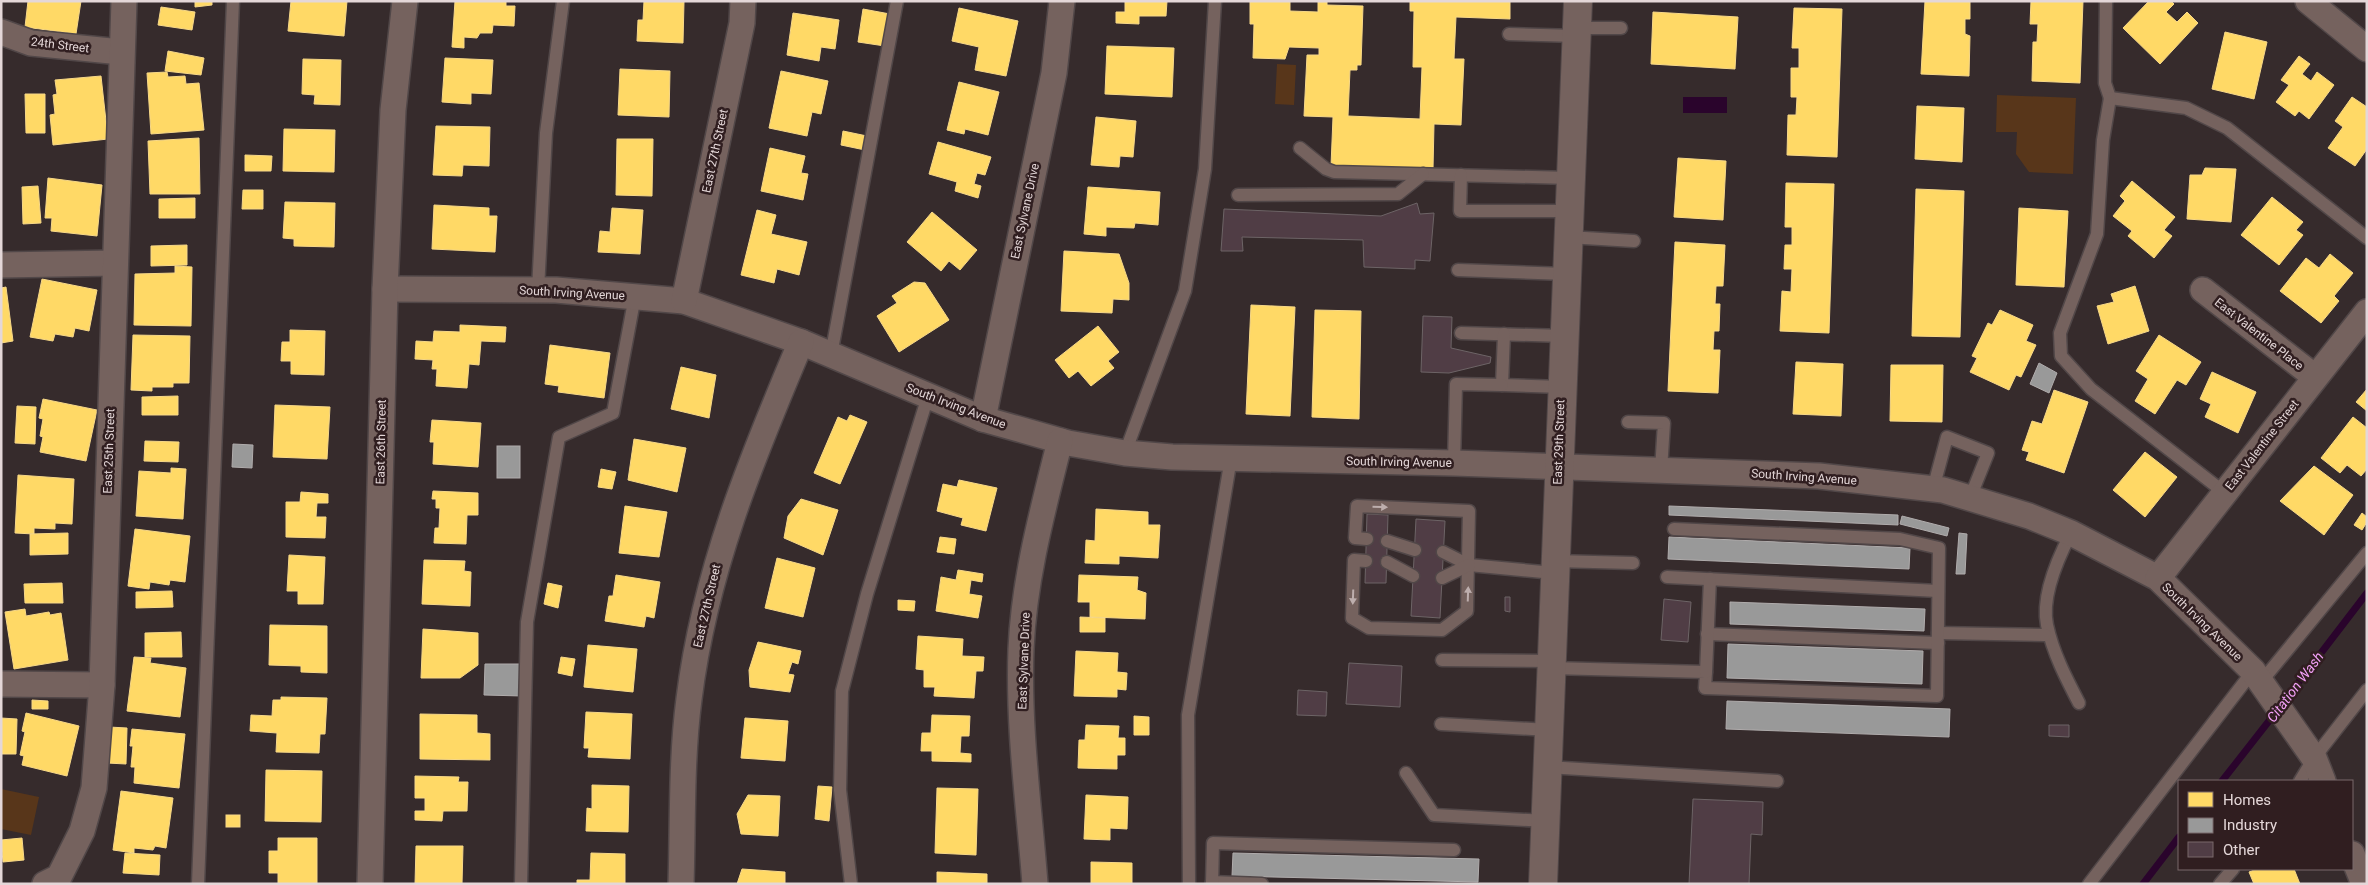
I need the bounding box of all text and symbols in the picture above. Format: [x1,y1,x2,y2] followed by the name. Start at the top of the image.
[30,34,90,56] street label: 24th Street
[699,108,731,194] street label: East 27th Street
[1008,162,1042,260] street label: East Sylvane Drive
[519,283,625,303] street label: South Irving Avenue
[2212,295,2306,373] street label: East Valentine Place
[904,380,1008,432] street label: South Irving Avenue
[2222,397,2302,493] street label: East Valentine Street
[373,399,389,485] street label: East 26th Street
[1551,399,1567,485] street label: East 29th Street
[101,408,117,494] street label: East 25th Street
[1346,454,1452,470] street label: South Irving Avenue
[1751,466,1857,488] street label: South Irving Avenue
[1372,504,1388,512] one-way arrow
[691,563,723,649] street label: East 27th Street
[2159,580,2245,664] street label: South Irving Avenue
[1464,586,1472,602] one-way arrow
[1348,589,1356,605] one-way arrow
[1015,612,1033,710] street label: East Sylvane Drive
[2263,649,2327,725] water label: Citation Wash
[2178,780,2353,870] legend
[2223,791,2271,809] text: Homes
[2223,816,2277,834] text: Industry
[2223,841,2260,859] text: Other

